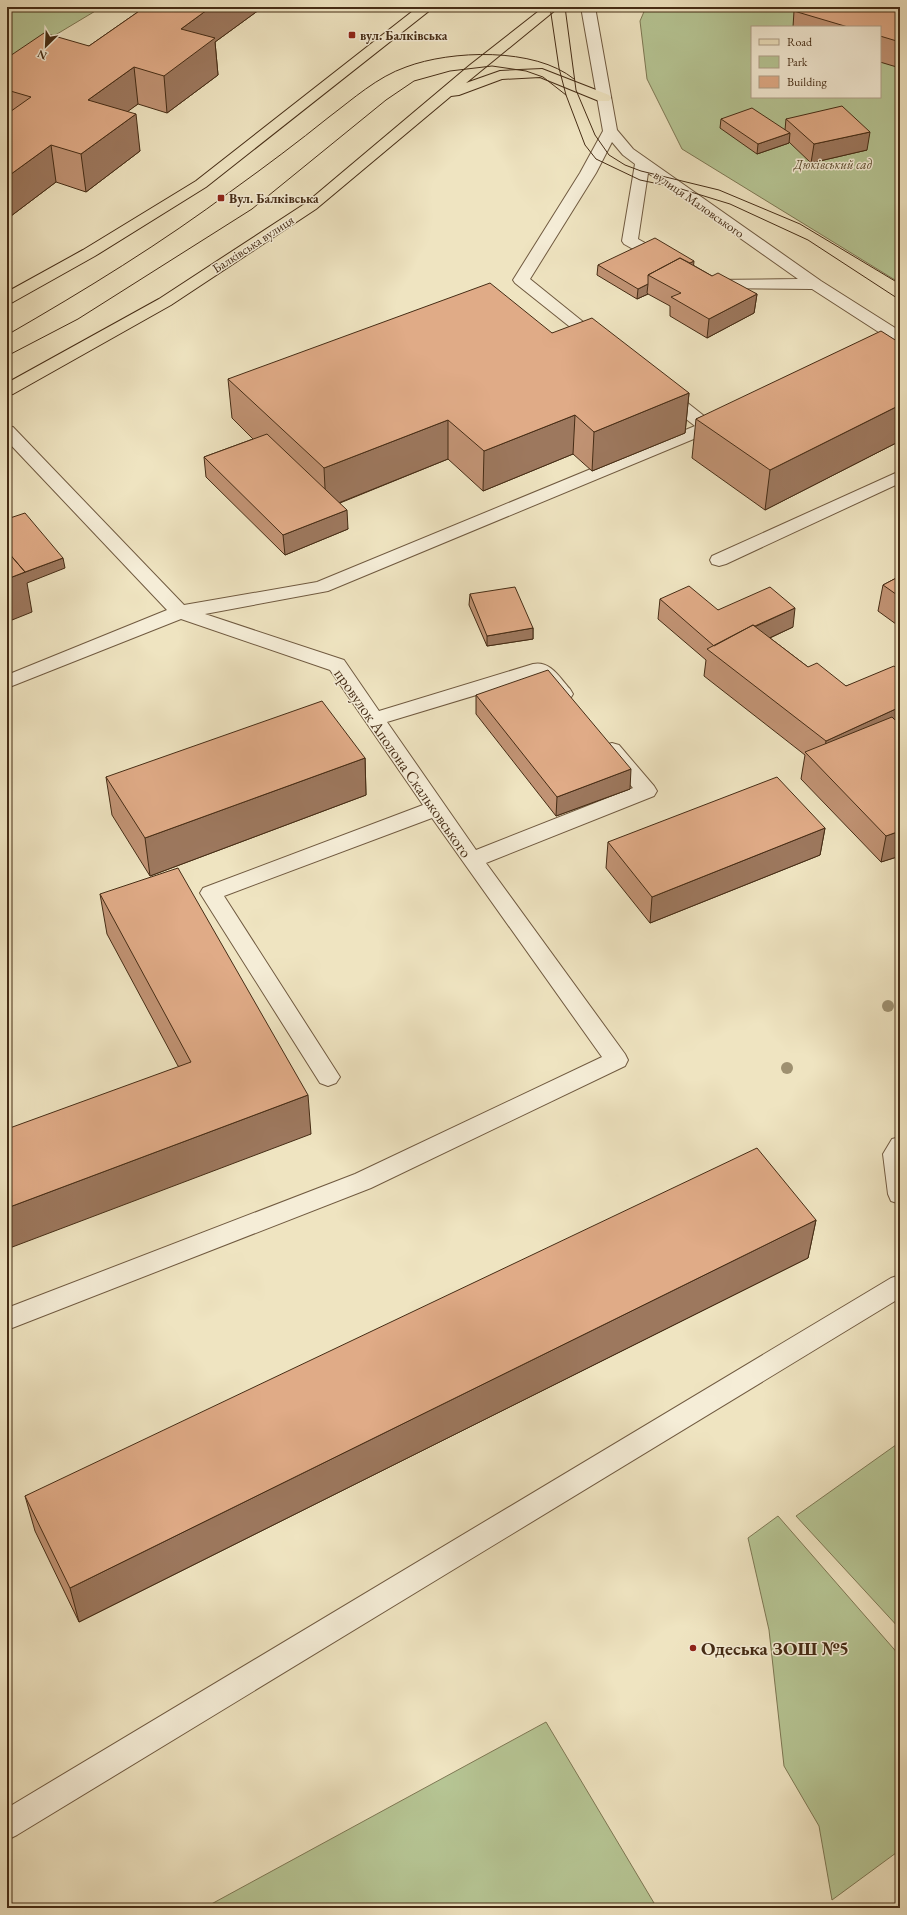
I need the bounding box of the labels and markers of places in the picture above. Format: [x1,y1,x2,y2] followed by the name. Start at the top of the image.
[360,27,448,44] place label: вул. Балківська
[347,30,357,40] marker: вул. Балківська
[229,190,319,207] place label: Вул. Балківська
[216,193,226,203] marker: Вул. Балківська
[701,1636,849,1661] place label: Одеська ЗОШ №5
[688,1643,698,1653] marker: Одеська ЗОШ №5

